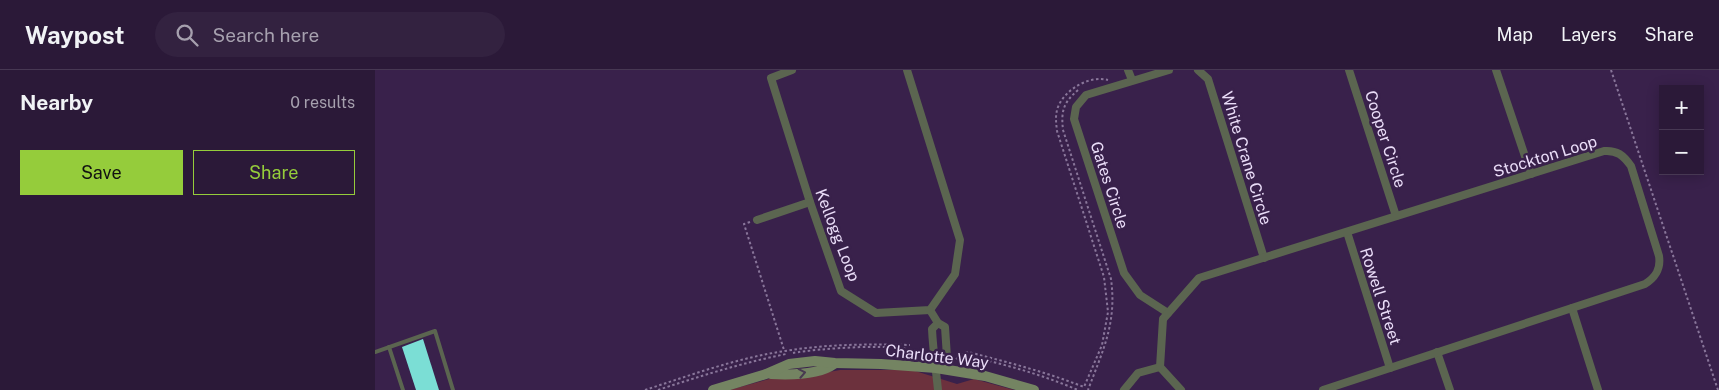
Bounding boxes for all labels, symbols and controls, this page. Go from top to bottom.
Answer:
search box [155,12,505,57]
text: Waypost [25,21,125,49]
icon: search [173,21,201,49]
text: Search here [213,24,319,46]
text: Map [1497,24,1533,45]
text: Layers [1561,24,1617,45]
text: Share [1645,24,1694,45]
map controls [1659,85,1704,175]
button: + [1659,85,1704,130]
street label: Cooper Circle [1361,88,1410,190]
street label: White Crane Circle [1217,89,1276,227]
text: Nearby [20,90,93,115]
text: 0 results [290,93,355,112]
button: − [1659,130,1704,175]
street label: Stockton Loop [1491,132,1599,181]
street label: Gates Circle [1087,139,1133,231]
button: Save [20,150,183,195]
button: Share [193,150,355,195]
street label: Kellogg Loop [811,186,864,284]
street label: Rowell Street [1356,245,1405,347]
street label: Charlotte Way [884,341,990,372]
one-way arrow [797,369,806,379]

